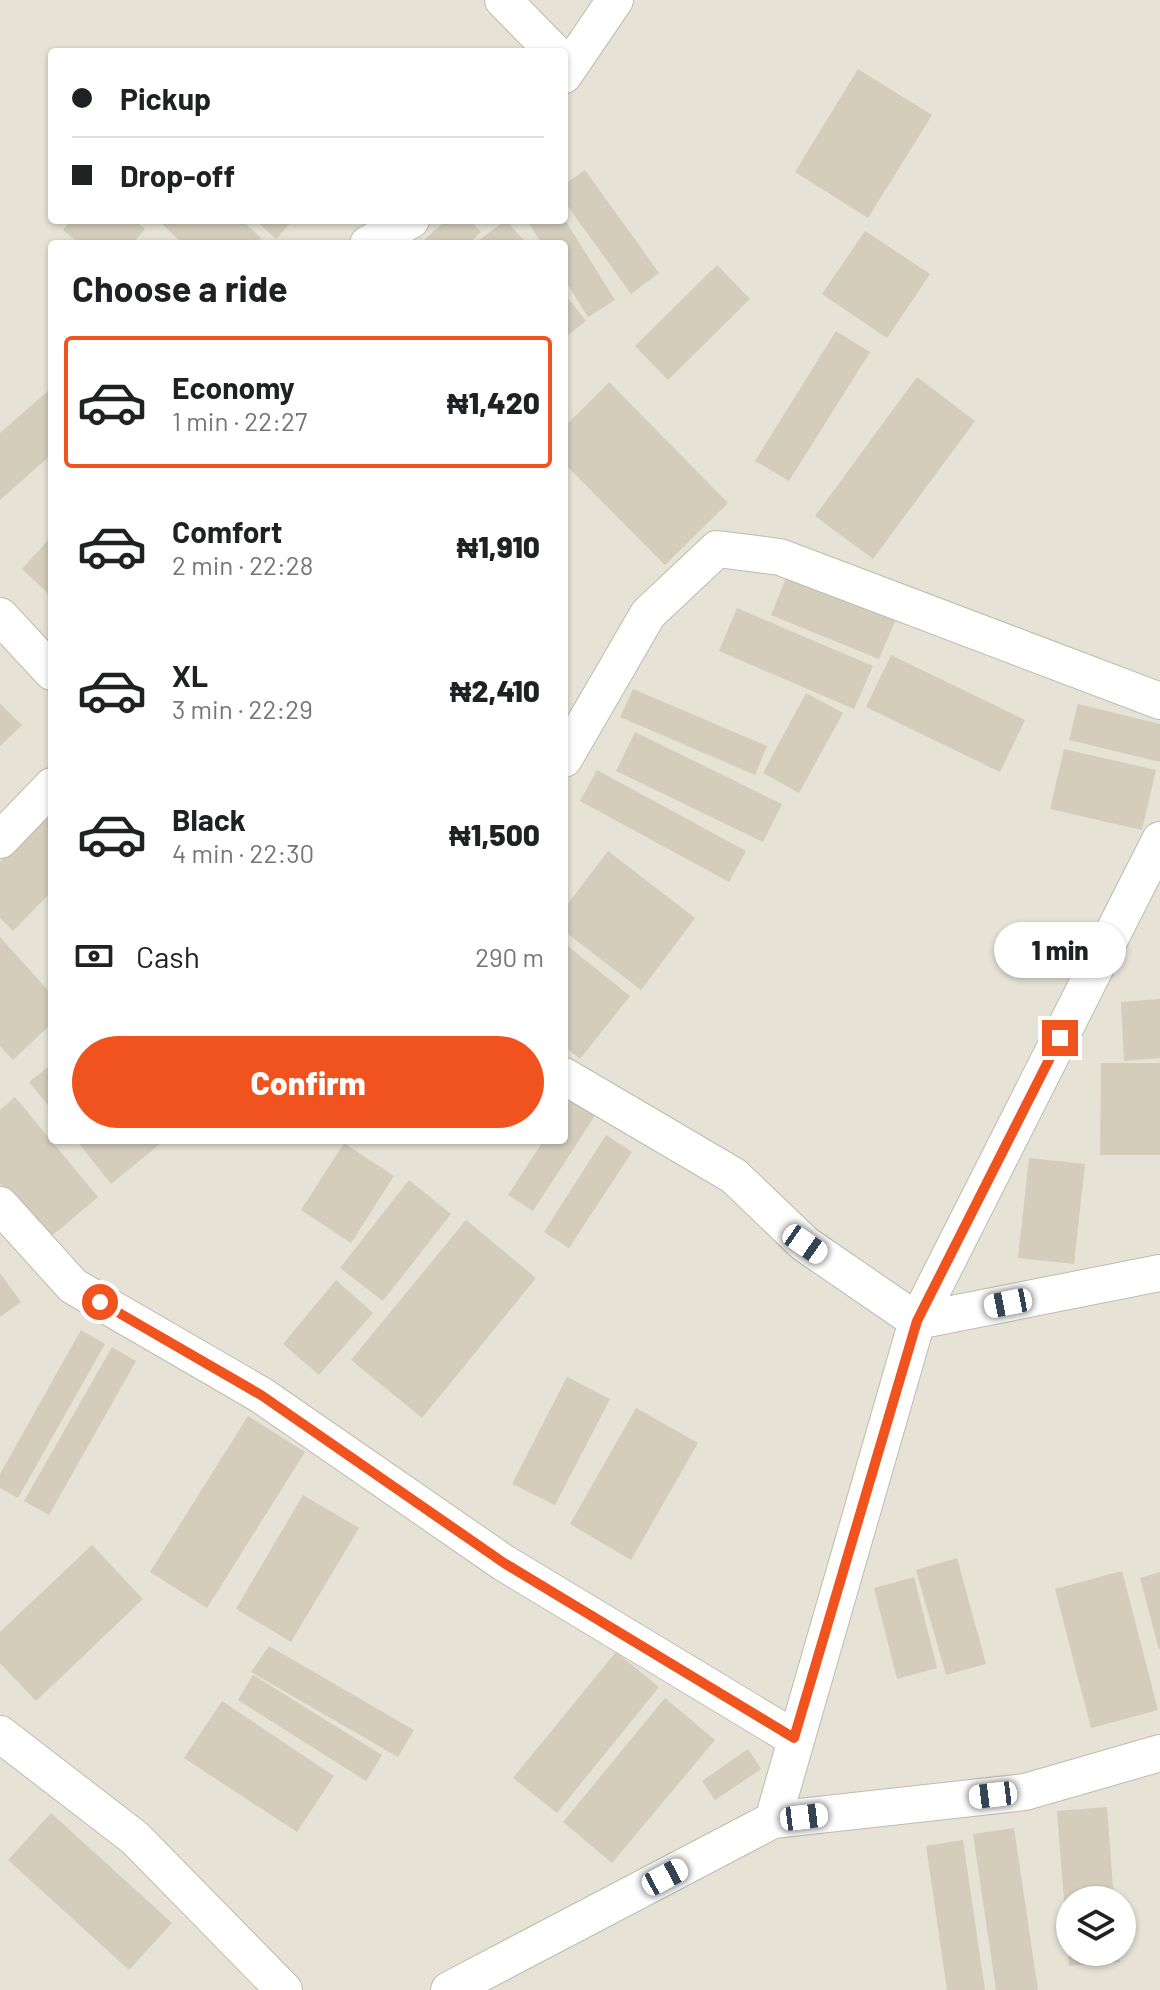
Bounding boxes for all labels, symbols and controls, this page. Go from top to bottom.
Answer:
text: Pickup [120,80,211,116]
text: Drop-off [120,157,235,193]
text: Choose a ride [72,266,288,309]
icon: car [76,366,148,438]
text: Economy [172,369,295,405]
text: ₦1,420 [447,384,540,420]
text: 1 min · 22:27 [172,405,307,436]
icon: car [76,510,148,582]
text: Comfort [172,513,282,549]
text: ₦1,910 [457,528,540,564]
text: 2 min · 22:28 [172,549,313,580]
icon: car [76,654,148,726]
text: XL [172,657,208,693]
text: ₦2,410 [450,672,540,708]
text: 3 min · 22:29 [172,693,313,724]
icon: car [76,798,148,870]
text: Black [172,801,246,837]
text: ₦1,500 [449,816,540,852]
text: 4 min · 22:30 [172,837,314,868]
callout: 1 min [994,922,1126,978]
icon: cash [72,934,116,978]
text: 1 min [1031,934,1089,965]
text: Cash [136,938,200,974]
text: 290 m [475,941,544,972]
route end [1042,1020,1078,1056]
button: Confirm [72,1036,544,1128]
car [778,1220,832,1268]
route start [82,1284,118,1320]
car [982,1287,1034,1319]
car [968,1780,1018,1810]
car [779,1802,829,1832]
car [638,1855,692,1899]
map controls [1056,1886,1136,1966]
button: layers [1056,1886,1136,1966]

